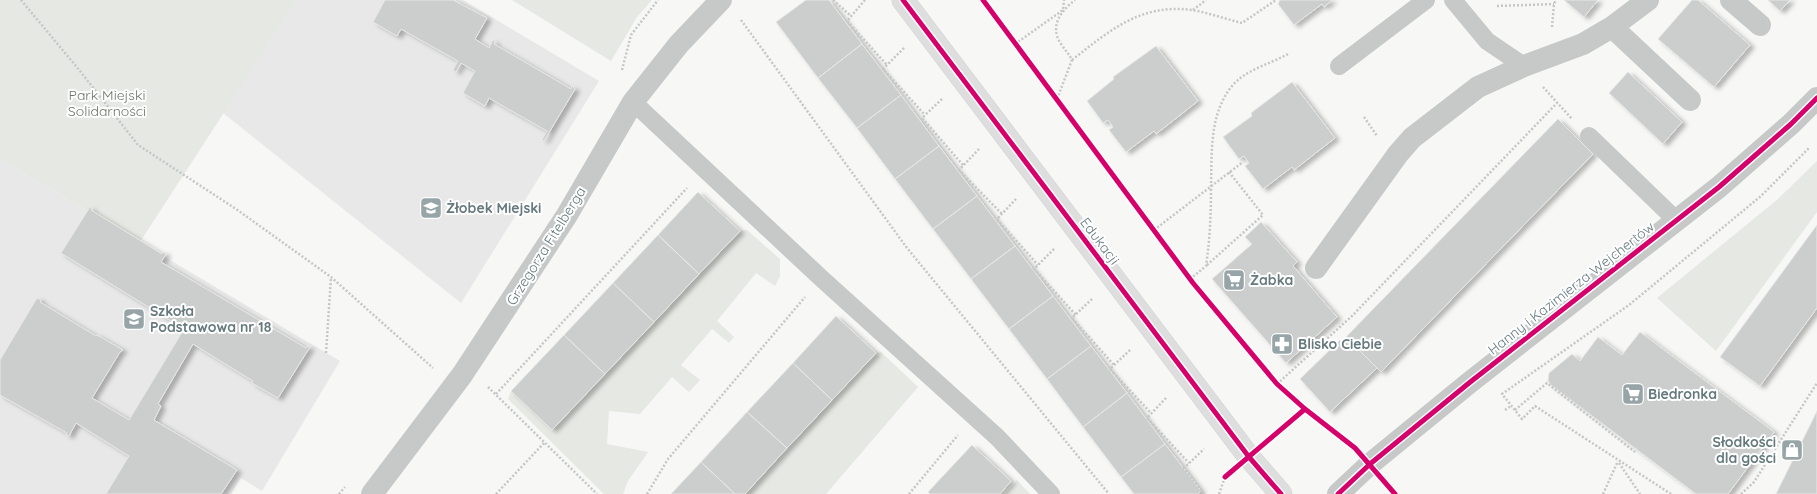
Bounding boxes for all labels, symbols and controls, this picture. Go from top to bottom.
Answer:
park label: Park Miejski Solidarności [68,86,146,120]
street label: Grzegorza Fitelberga [502,183,590,309]
school or university icon: Żłobek Miejski [418,195,444,221]
place label: Żłobek Miejski [446,199,541,217]
street label: Edukacji [1076,214,1124,268]
street label: Hanny i Kazimierza Wejchertów [1484,217,1658,359]
supermarket icon: Żabka [1221,267,1247,293]
place label: Żabka [1250,271,1293,289]
place label: Szkoła Podstawowa nr 18 [150,302,272,336]
school or university icon: Szkoła Podstawowa nr 18 [121,306,147,332]
pharmacy icon: Blisko Ciebie [1269,331,1295,357]
place label: Blisko Ciebie [1298,335,1382,353]
supermarket icon: Biedronka [1620,381,1646,407]
place label: Biedronka [1648,385,1717,403]
place label: Słodkości dla gości [1713,433,1776,467]
shop icon: Słodkości dla gości [1779,437,1805,463]

